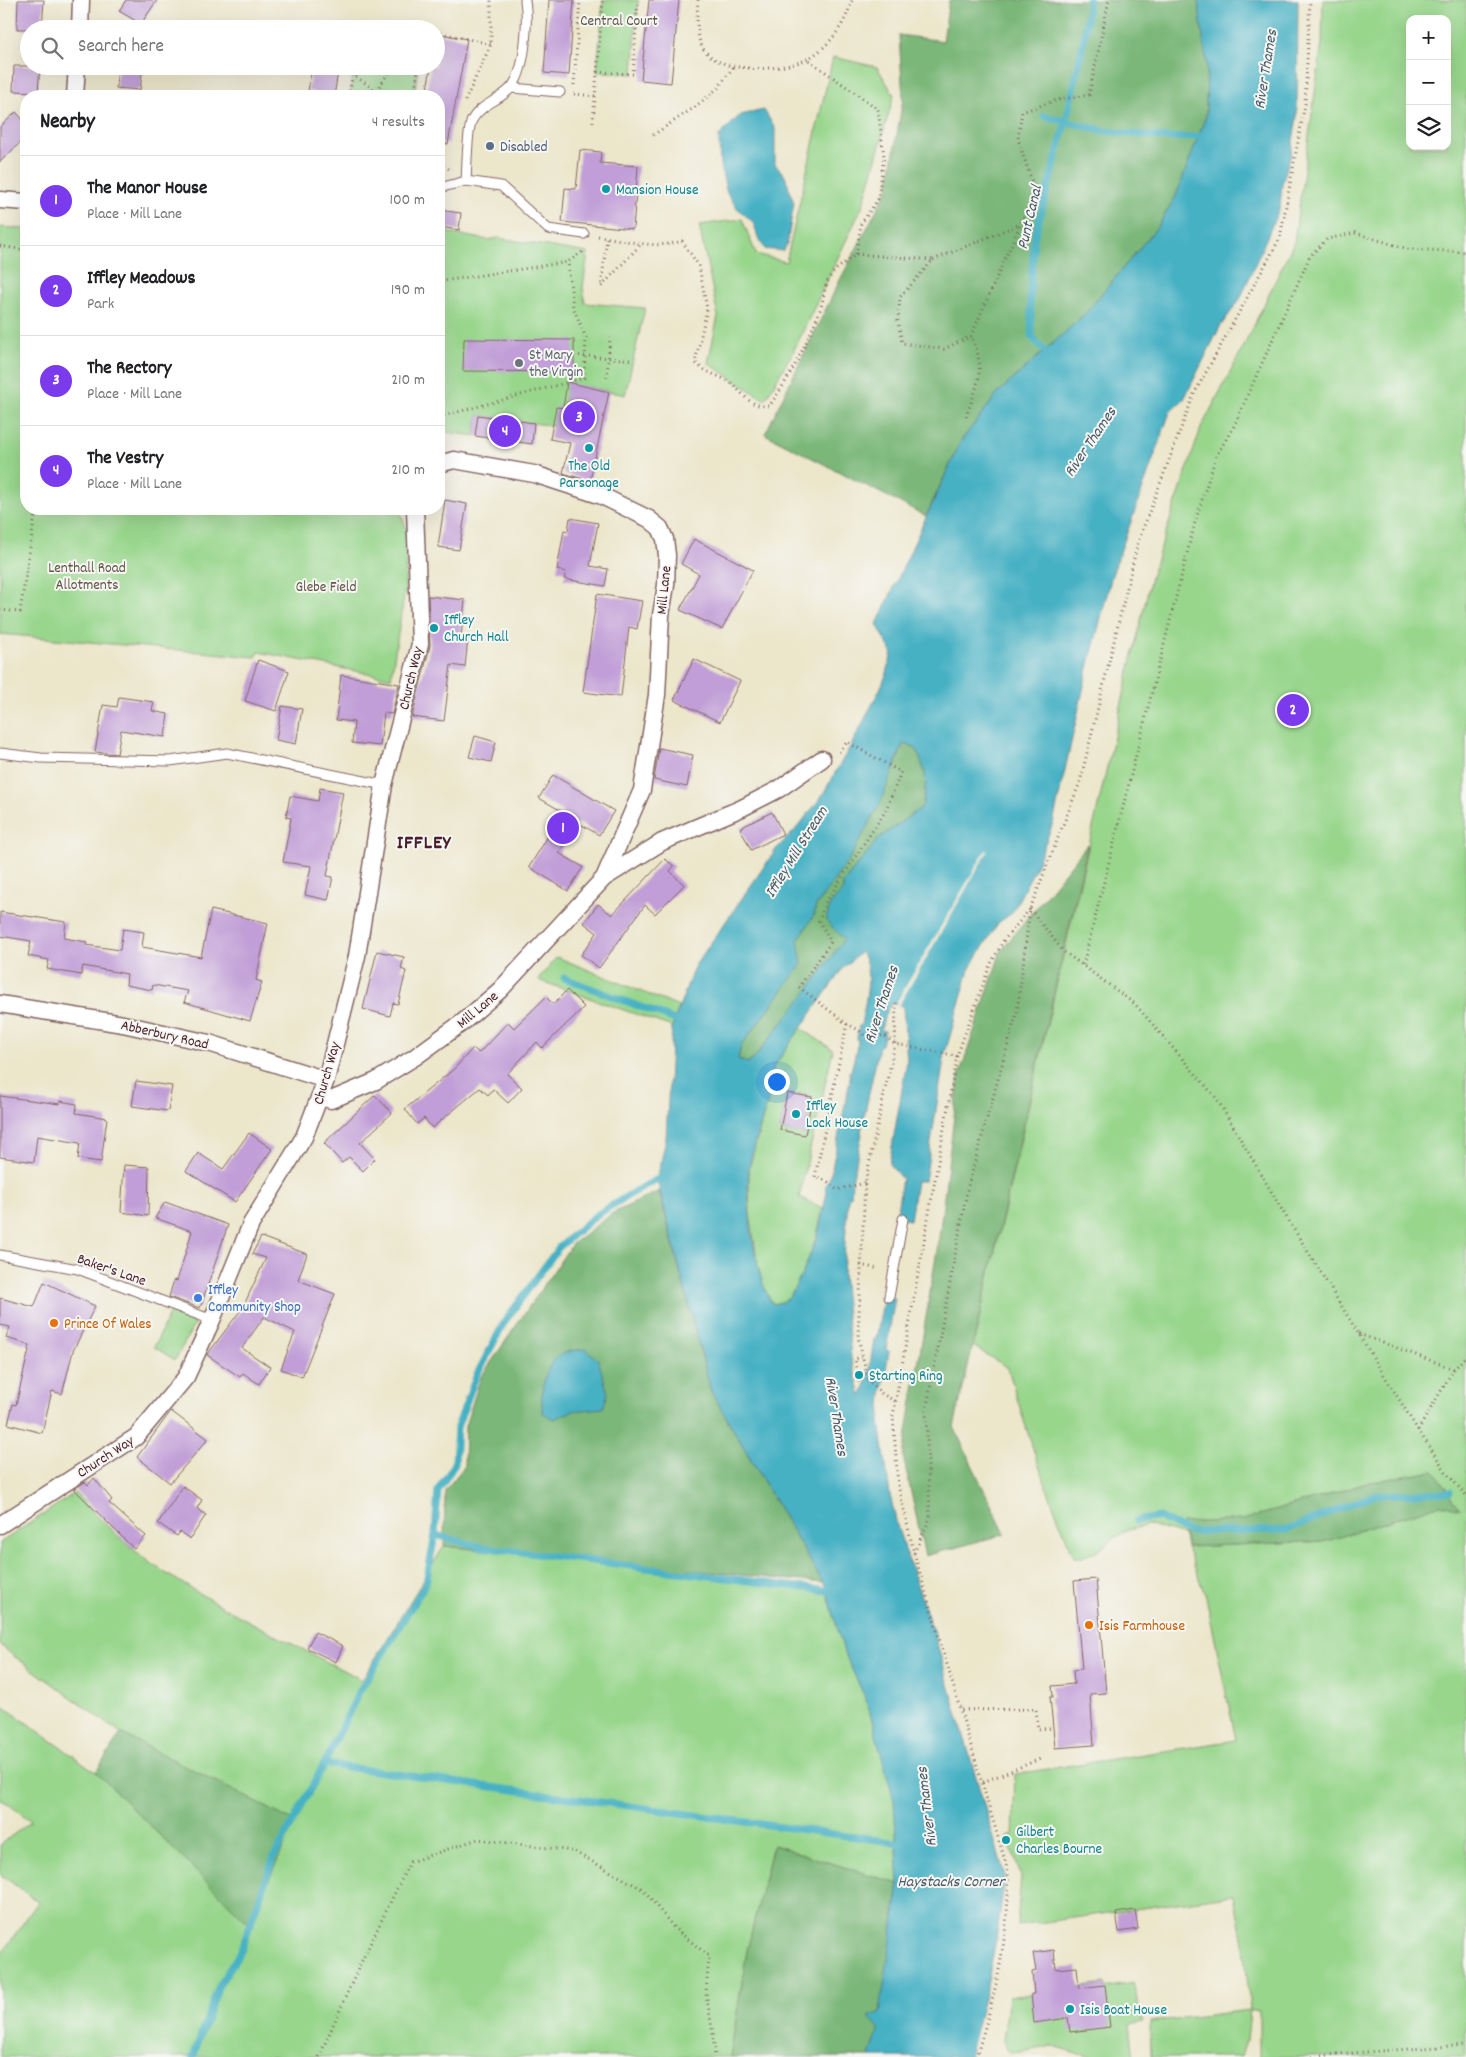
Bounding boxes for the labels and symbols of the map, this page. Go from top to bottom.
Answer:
park label: Central Court [580,11,658,33]
water label: River Thames [1249,27,1284,111]
place label: Disabled [500,137,548,159]
marker: Disabled [484,140,496,152]
place label: Mansion House [616,180,699,202]
water label: Punt Canal [1012,182,1049,252]
marker: Mansion House [600,183,612,195]
place label: St Mary the Virgin [529,345,583,384]
marker: St Mary the Virgin [513,357,525,369]
pin: 3 [563,398,595,436]
water label: River Thames [1059,402,1124,482]
pin: 4 [489,412,521,450]
marker: The Old Parsonage [583,442,595,454]
place label: The Old Parsonage [559,456,619,495]
park label: Lenthall Road Allotments [48,558,126,597]
street label: Mill Lane [651,564,679,616]
park label: Glebe Field [296,577,356,599]
place label: Iffley Church Hall [444,610,509,649]
marker: Iffley Church Hall [428,622,440,634]
street label: Church Way [394,644,430,712]
pin: 2 [1277,691,1309,729]
water label: Iffley Mill Stream [760,801,835,902]
pin: 1 [547,809,579,847]
district label: IFFLEY [397,830,452,858]
water label: River Thames [859,962,906,1046]
street label: Mill Lane [453,986,504,1035]
street label: Abberbury Road [119,1015,211,1057]
street label: Church Way [308,1039,348,1108]
your location [764,1069,790,1095]
place label: Iffley Lock House [806,1096,869,1135]
marker: Iffley Lock House [790,1108,802,1120]
street label: Baker's Lane [74,1249,149,1293]
place label: Iffley Community Shop [208,1280,301,1319]
marker: Iffley Community Shop [192,1292,204,1304]
place label: Prince Of Wales [64,1314,152,1336]
marker: Prince Of Wales [48,1317,60,1329]
place label: Starting Ring [869,1366,943,1388]
marker: Starting Ring [853,1369,865,1381]
water label: River Thames [818,1375,853,1459]
street label: Church Way [73,1430,140,1484]
place label: Isis Farmhouse [1099,1616,1185,1638]
marker: Isis Farmhouse [1083,1619,1095,1631]
water label: River Thames [911,1764,944,1848]
place label: Gilbert Charles Bourne [1016,1822,1103,1861]
marker: Gilbert Charles Bourne [1000,1834,1012,1846]
water label: Haystacks Corner [897,1871,1007,1894]
place label: Isis Boat House [1080,2000,1167,2022]
marker: Isis Boat House [1064,2003,1076,2015]

